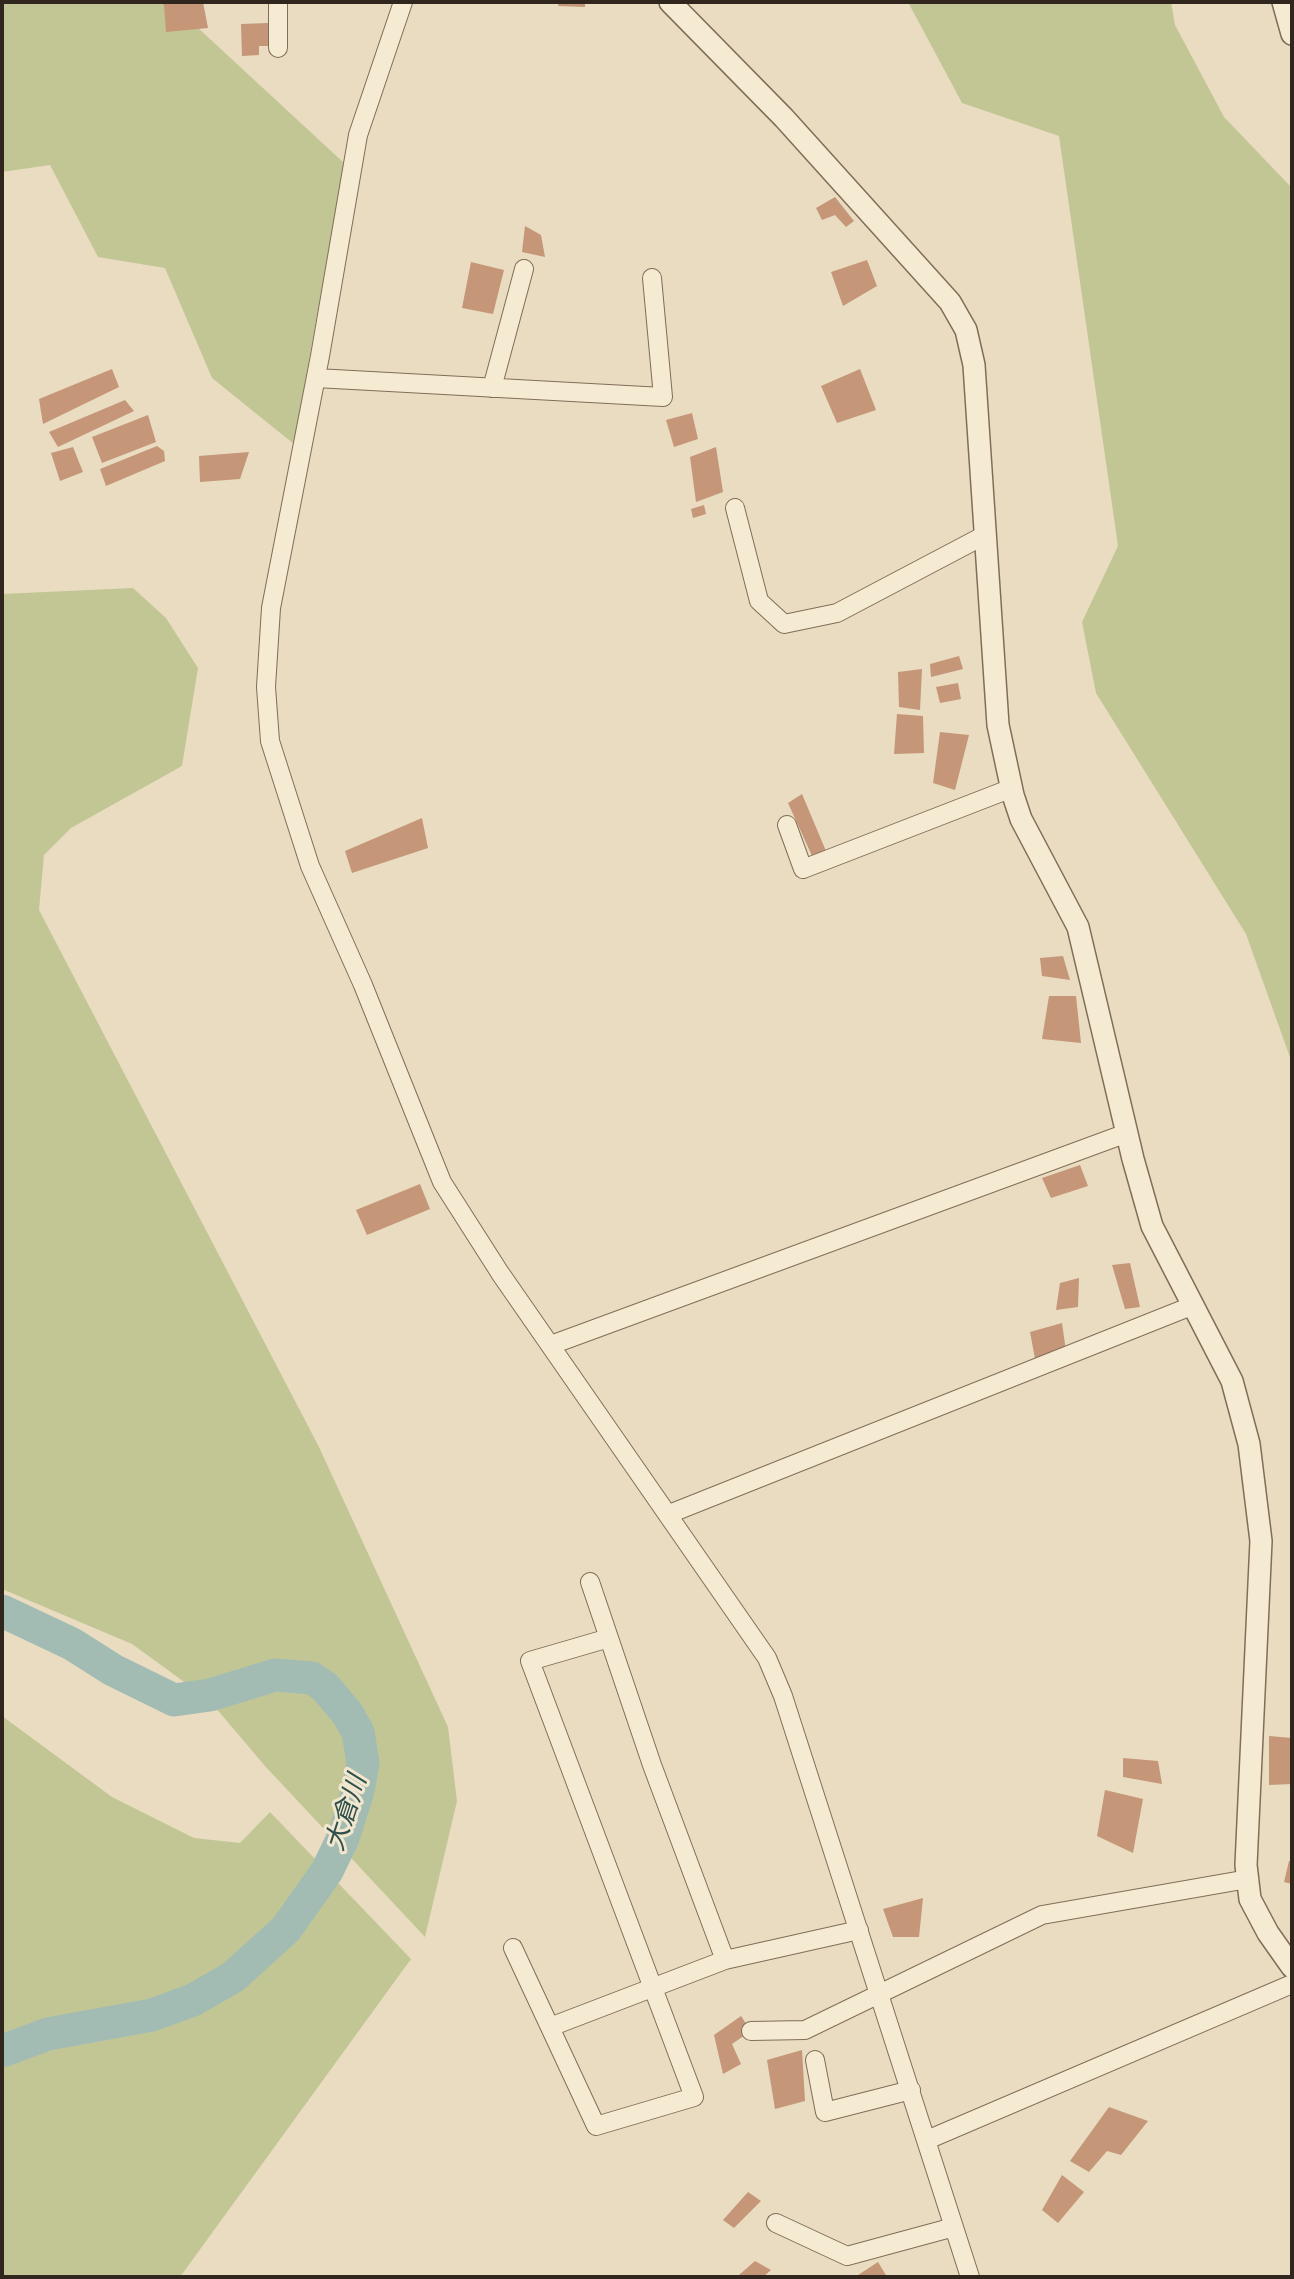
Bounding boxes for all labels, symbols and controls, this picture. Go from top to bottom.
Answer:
water label: 大倉川 [320,1771,374,1855]

